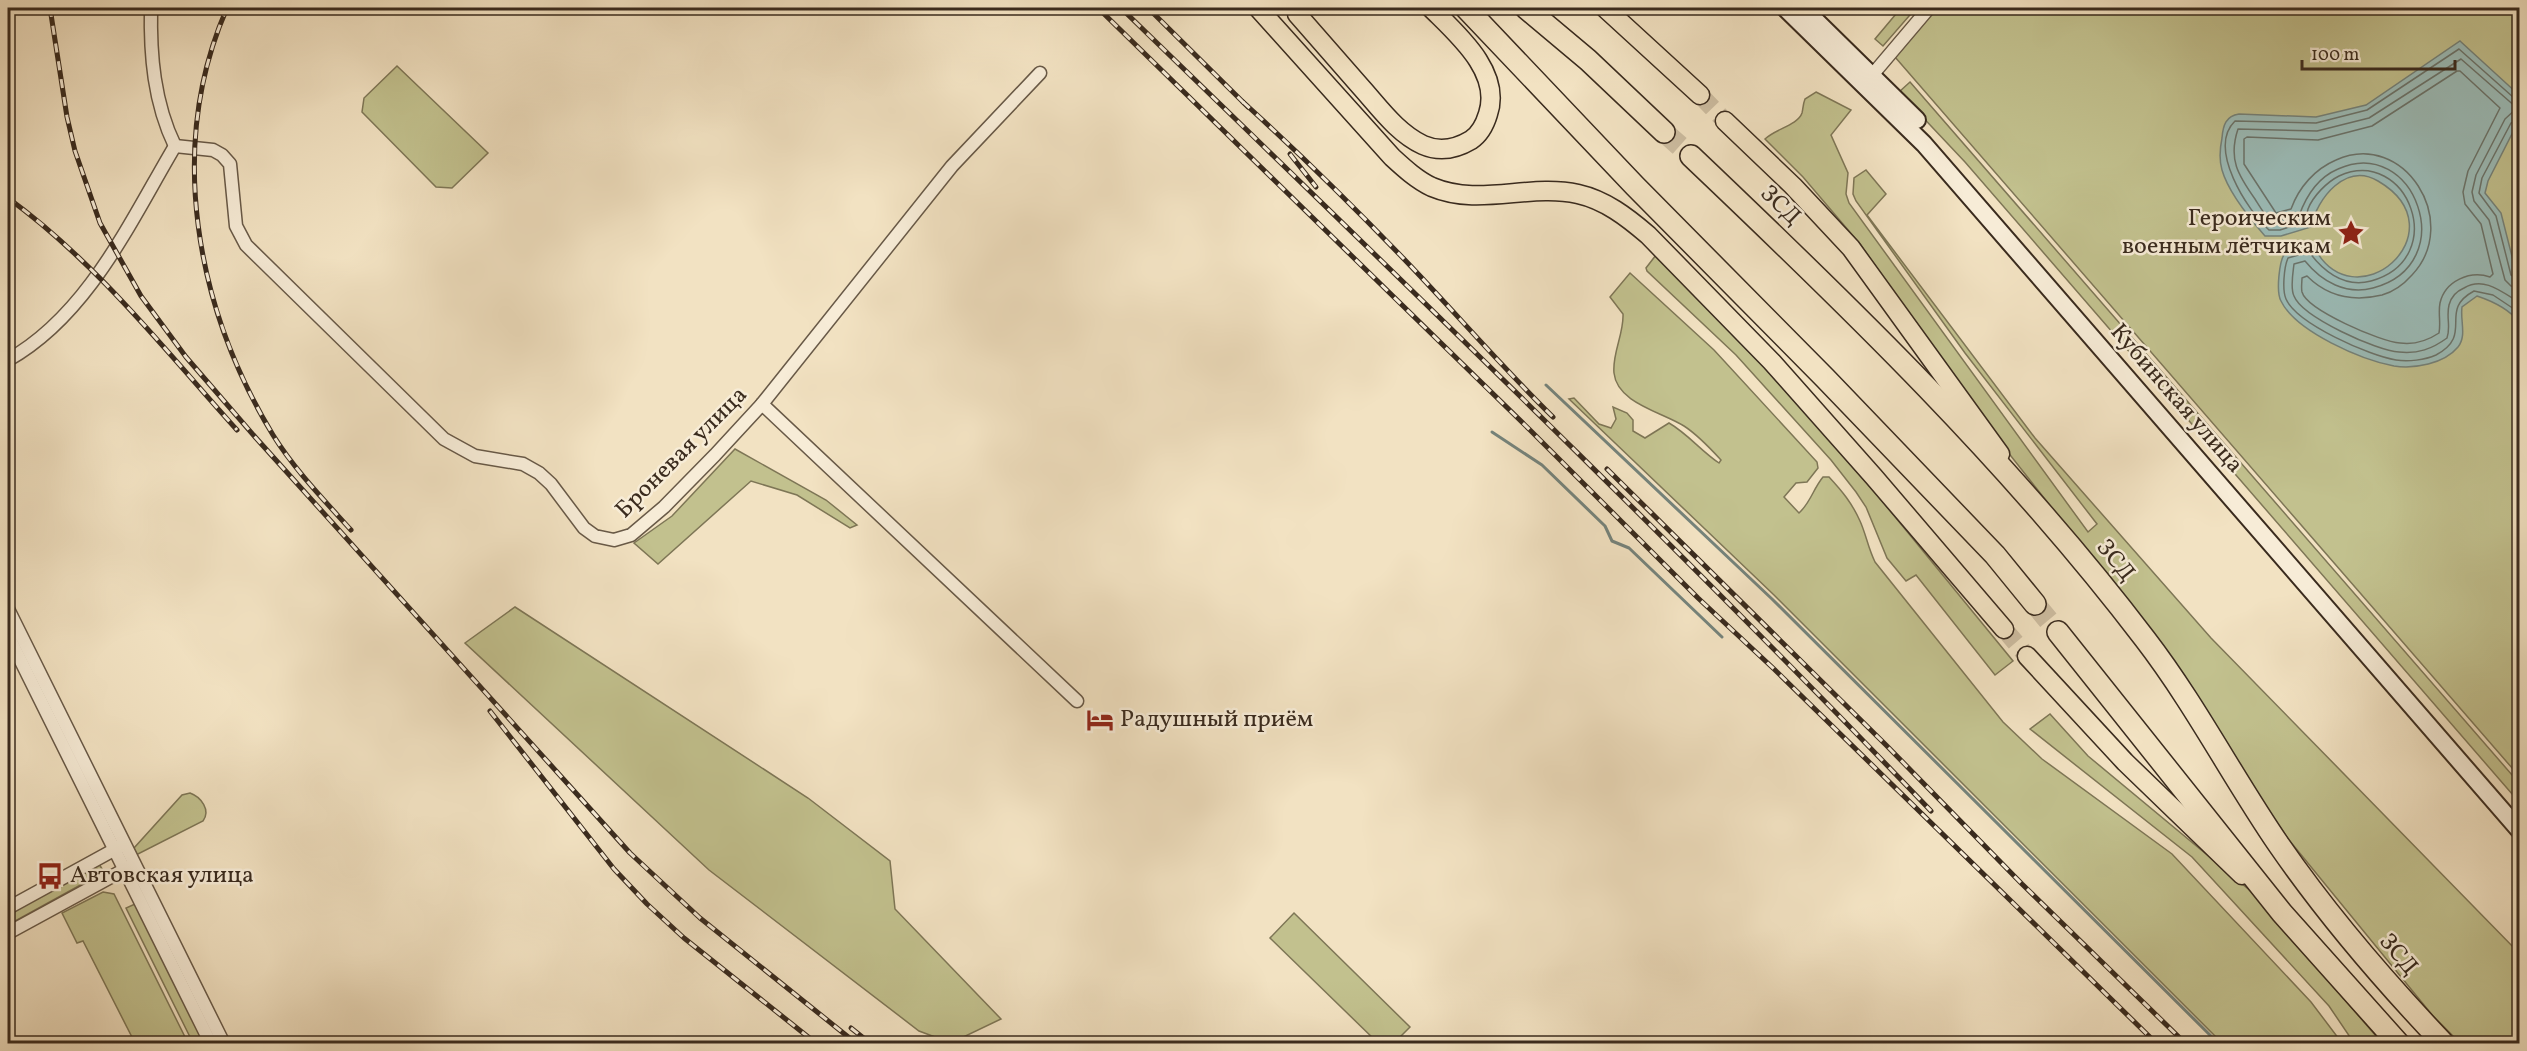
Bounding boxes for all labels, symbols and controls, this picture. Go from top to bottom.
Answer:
scale bar [2302,33,2455,71]
text: 100 m [2311,43,2360,68]
street label: ЗСД [1752,178,1808,234]
place label: Героическим военным лётчикам [2122,202,2331,264]
place icon: Героическим военным лётчикам [2336,218,2366,248]
street label: Кубинская улица [2101,317,2251,481]
street label: Броневая улица [608,379,756,527]
street label: ЗСД [2087,532,2143,590]
place label: Радушный приём [1120,703,1313,737]
hotel icon: Радушный приём [1085,705,1115,735]
place label: Автовская улица [70,859,254,893]
bus stop icon: Автовская улица [35,861,65,891]
street label: ЗСД [2370,926,2426,984]

